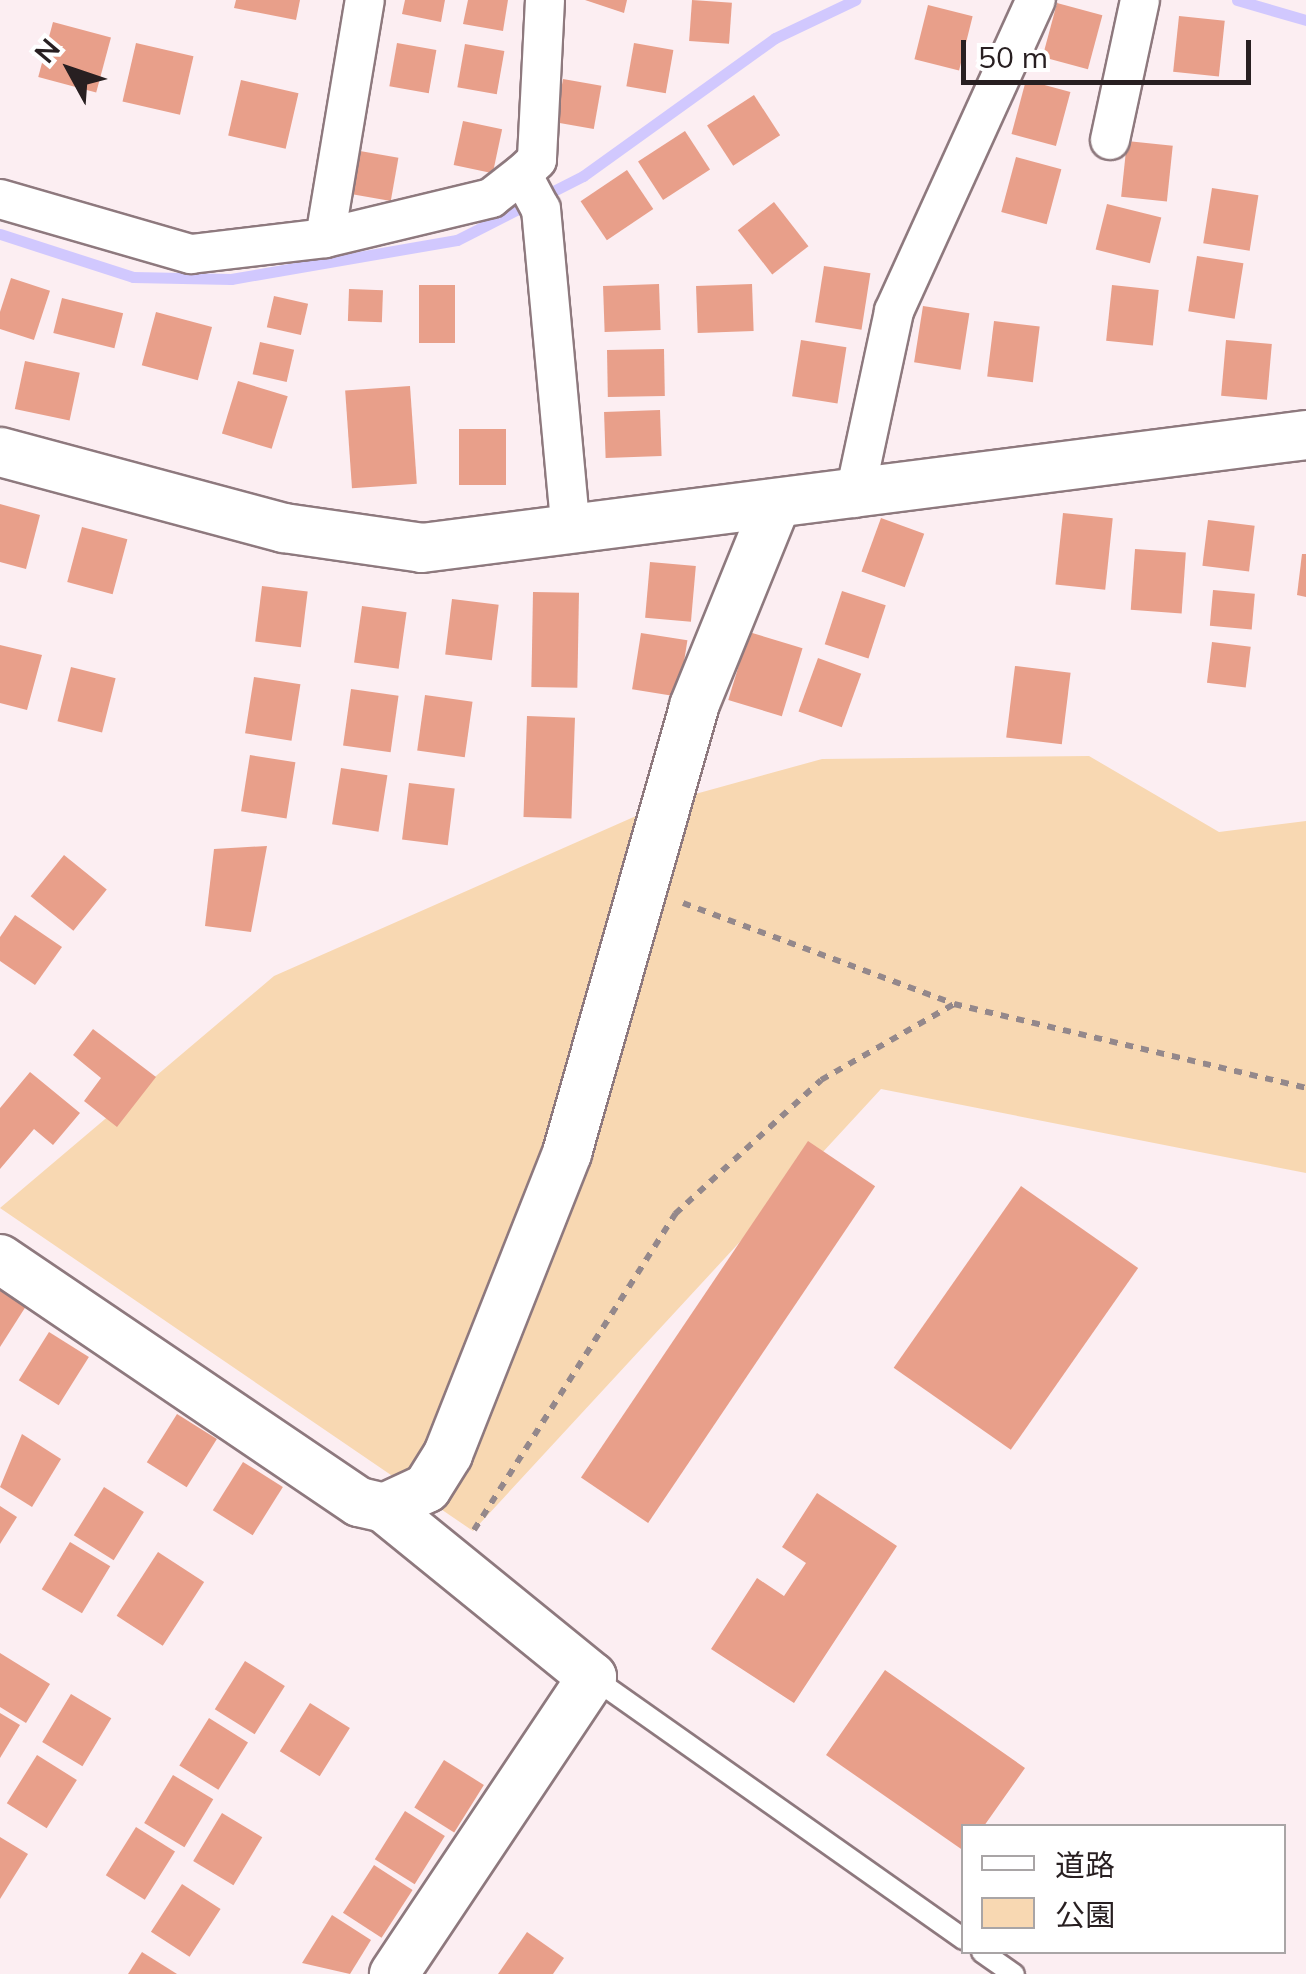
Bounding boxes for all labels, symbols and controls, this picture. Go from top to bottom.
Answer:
north arrow [20,20,120,120]
scale bar [966,20,1256,82]
text: N [26,31,67,70]
text: 50 m [978,38,1048,76]
legend [961,1824,1286,1954]
text: 道路 [1055,1846,1115,1884]
text: 公園 [1055,1896,1115,1934]

